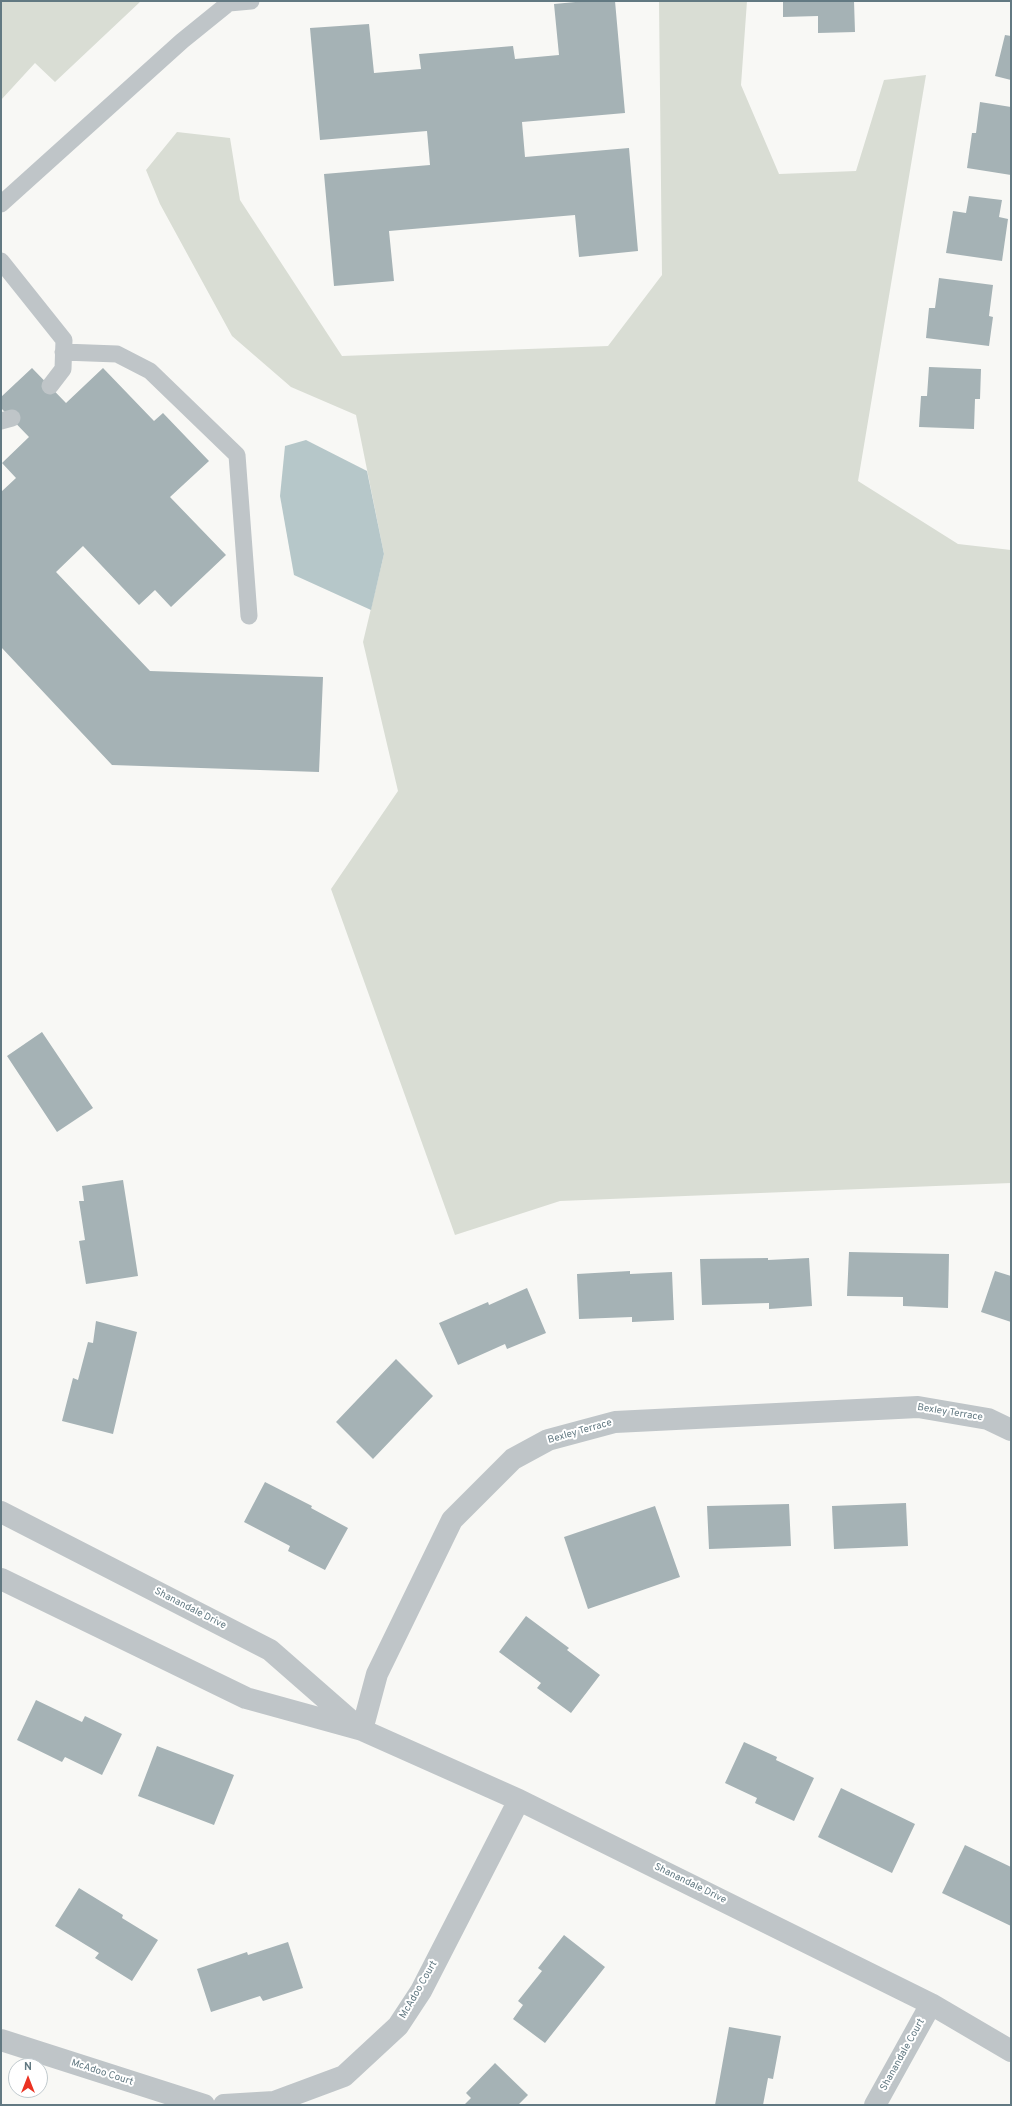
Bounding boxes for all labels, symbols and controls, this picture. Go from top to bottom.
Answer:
street label: Bexley Terrace [916,1402,984,1424]
street label: Bexley Terrace [547,1417,613,1447]
street label: Shanandale Drive [152,1586,228,1632]
street label: Shanandale Drive [652,1861,728,1907]
street label: McAdoo Court [398,1959,440,2021]
street label: Shanandale Court [878,2017,928,2093]
street label: McAdoo Court [69,2057,135,2089]
north arrow [8,2058,48,2098]
text: N [24,2060,32,2074]

